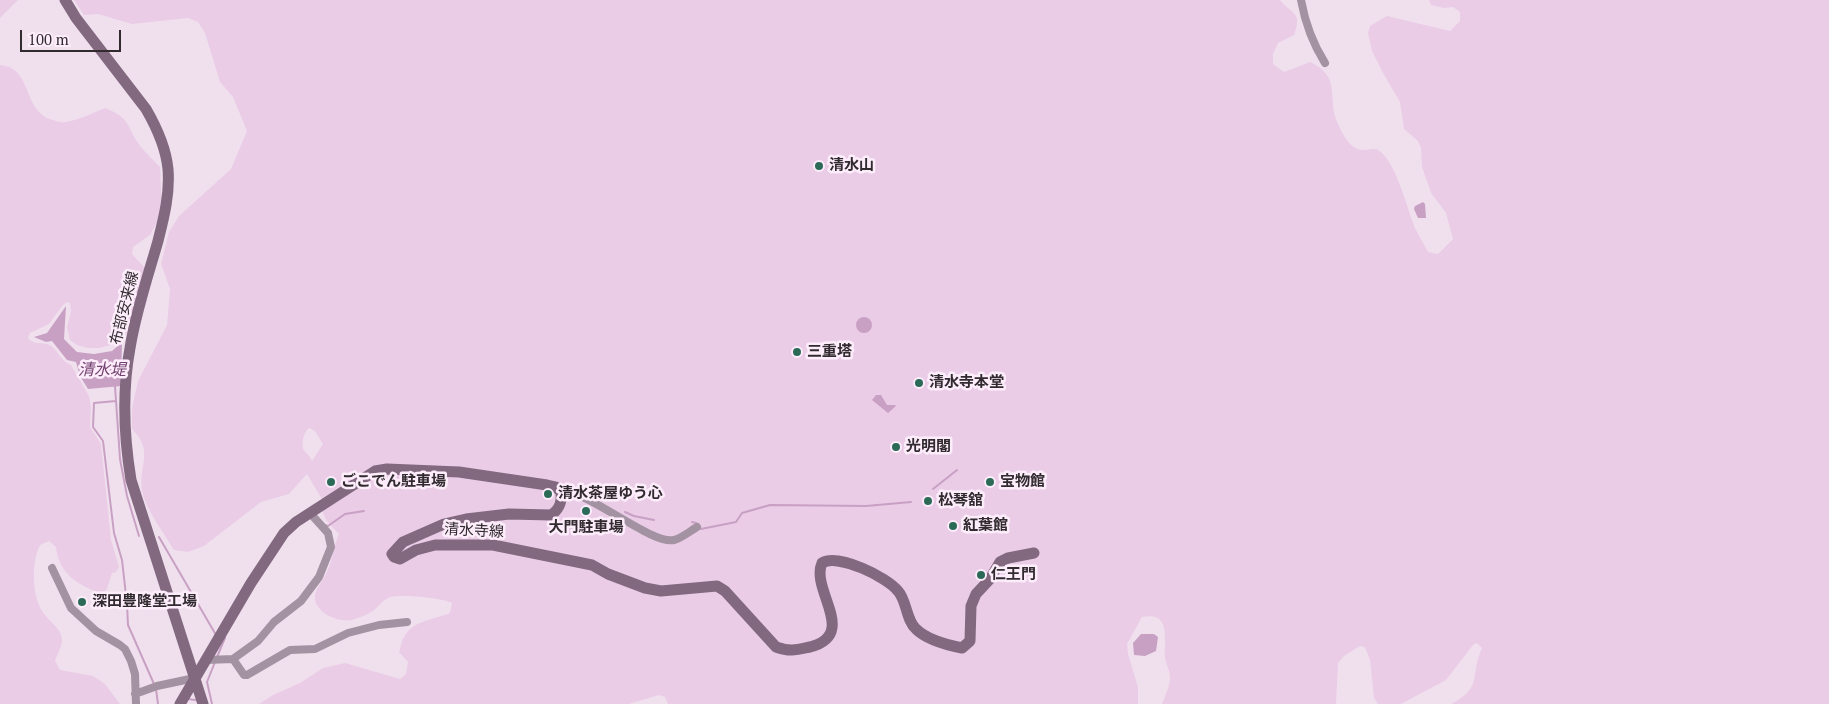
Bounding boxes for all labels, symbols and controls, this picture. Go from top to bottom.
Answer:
scale bar [22,20,124,52]
text: 100 m [28,29,69,49]
place label: 清水山 [829,157,874,175]
marker: 清水山 [813,160,825,172]
street label: 布部安来線 [107,269,143,347]
place label: 三重塔 [807,343,852,361]
marker: 三重塔 [791,346,803,358]
water label: 清水堤 [78,360,126,380]
place label: 清水寺本堂 [929,374,1004,392]
marker: 清水寺本堂 [913,377,925,389]
place label: 光明閣 [906,438,951,456]
marker: 光明閣 [890,441,902,453]
place label: ごこでん駐車場 [341,473,446,491]
place label: 宝物館 [1000,473,1045,491]
marker: ごこでん駐車場 [325,476,337,488]
marker: 宝物館 [984,476,996,488]
place label: 清水茶屋ゆう心 [558,485,663,503]
marker: 清水茶屋ゆう心 [542,488,554,500]
place label: 松琴舘 [938,492,983,510]
marker: 松琴舘 [922,495,934,507]
marker: 大門駐車場 [580,505,592,517]
place label: 紅葉館 [963,517,1008,535]
place label: 大門駐車場 [549,519,623,537]
street label: 清水寺線 [444,520,504,542]
marker: 紅葉館 [947,520,959,532]
place label: 仁王門 [991,566,1036,584]
marker: 仁王門 [975,569,987,581]
place label: 深田豊隆堂工場 [92,593,197,611]
marker: 深田豊隆堂工場 [76,596,88,608]

